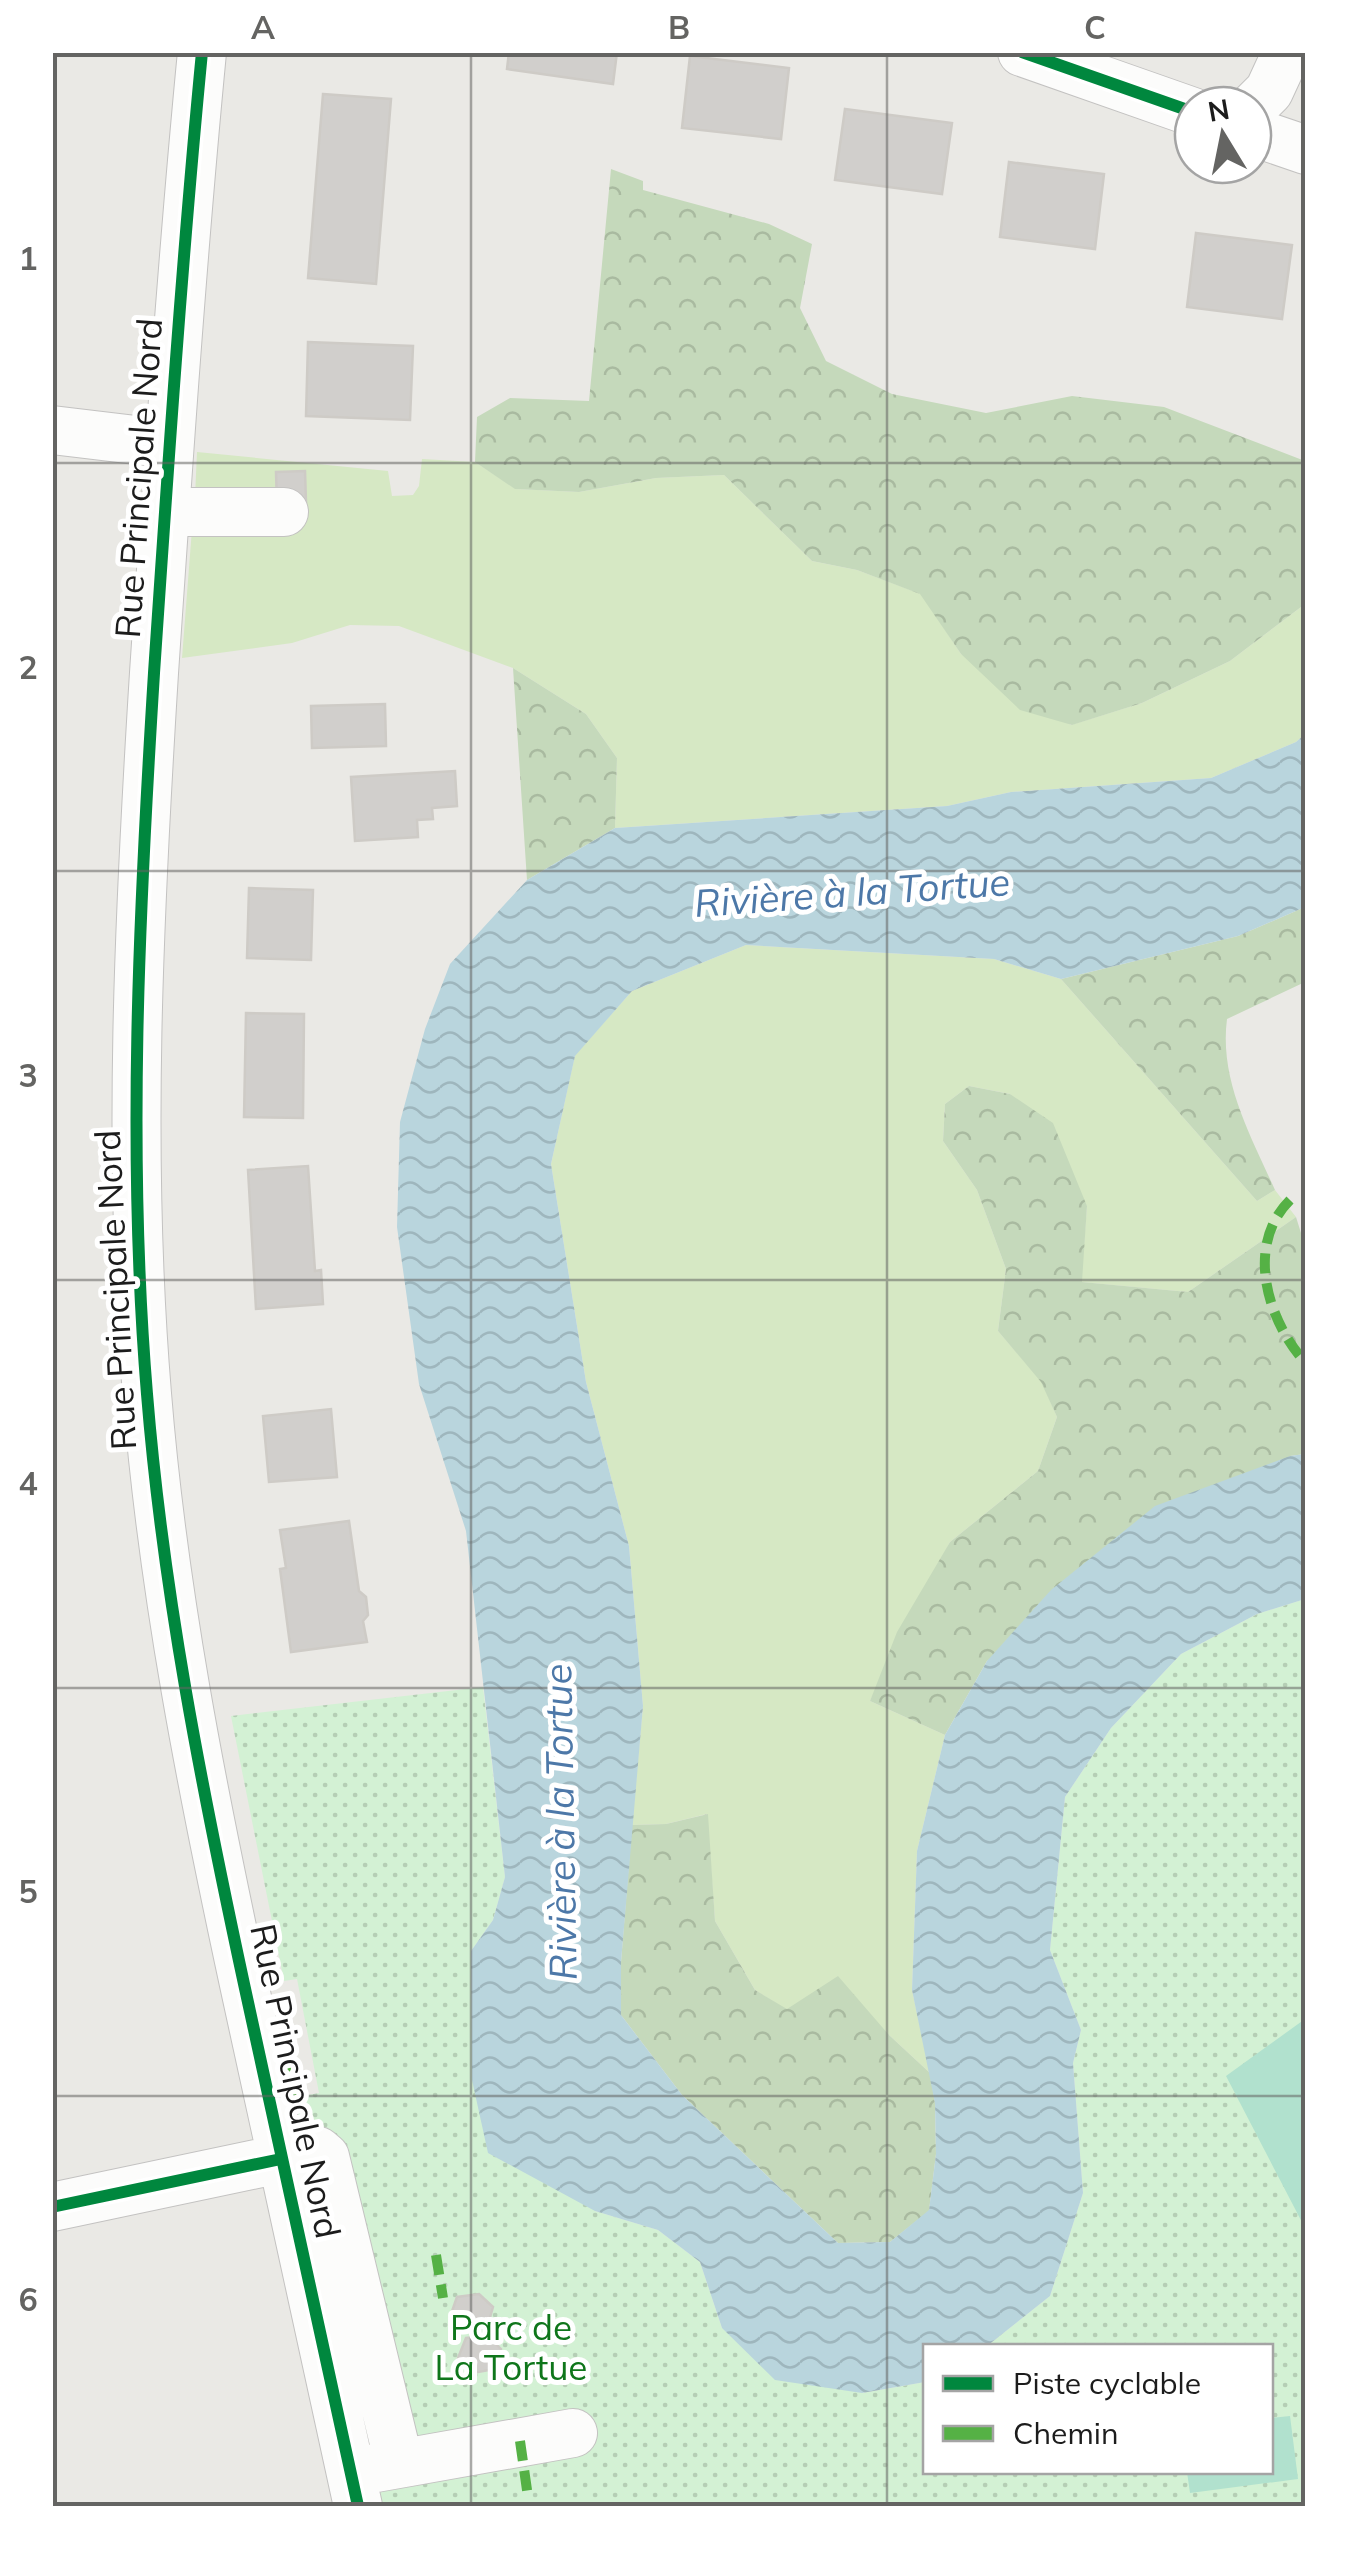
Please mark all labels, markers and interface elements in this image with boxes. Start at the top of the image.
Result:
text: A [251,7,275,47]
text: B [668,7,690,47]
text: C [1084,7,1106,47]
north arrow [1173,85,1273,185]
text: N [1205,91,1232,129]
text: 1 [18,238,38,278]
street label: Rue Principale Nord [105,317,171,639]
text: 2 [18,647,38,687]
water label: Rivière à la Tortue [693,857,1011,927]
text: 3 [18,1055,38,1095]
street label: Rue Principale Nord [85,1129,145,1451]
text: 4 [18,1463,38,1503]
water label: Rivière à la Tortue [533,1663,587,1981]
text: 5 [18,1871,38,1911]
street label: Rue Principale Nord [241,1920,351,2242]
text: 6 [18,2279,38,2319]
park label: Parc de La Tortue [435,2305,587,2389]
legend [923,2344,1273,2474]
text: Piste cyclable [1013,2364,1201,2402]
text: Chemin [1013,2414,1118,2452]

